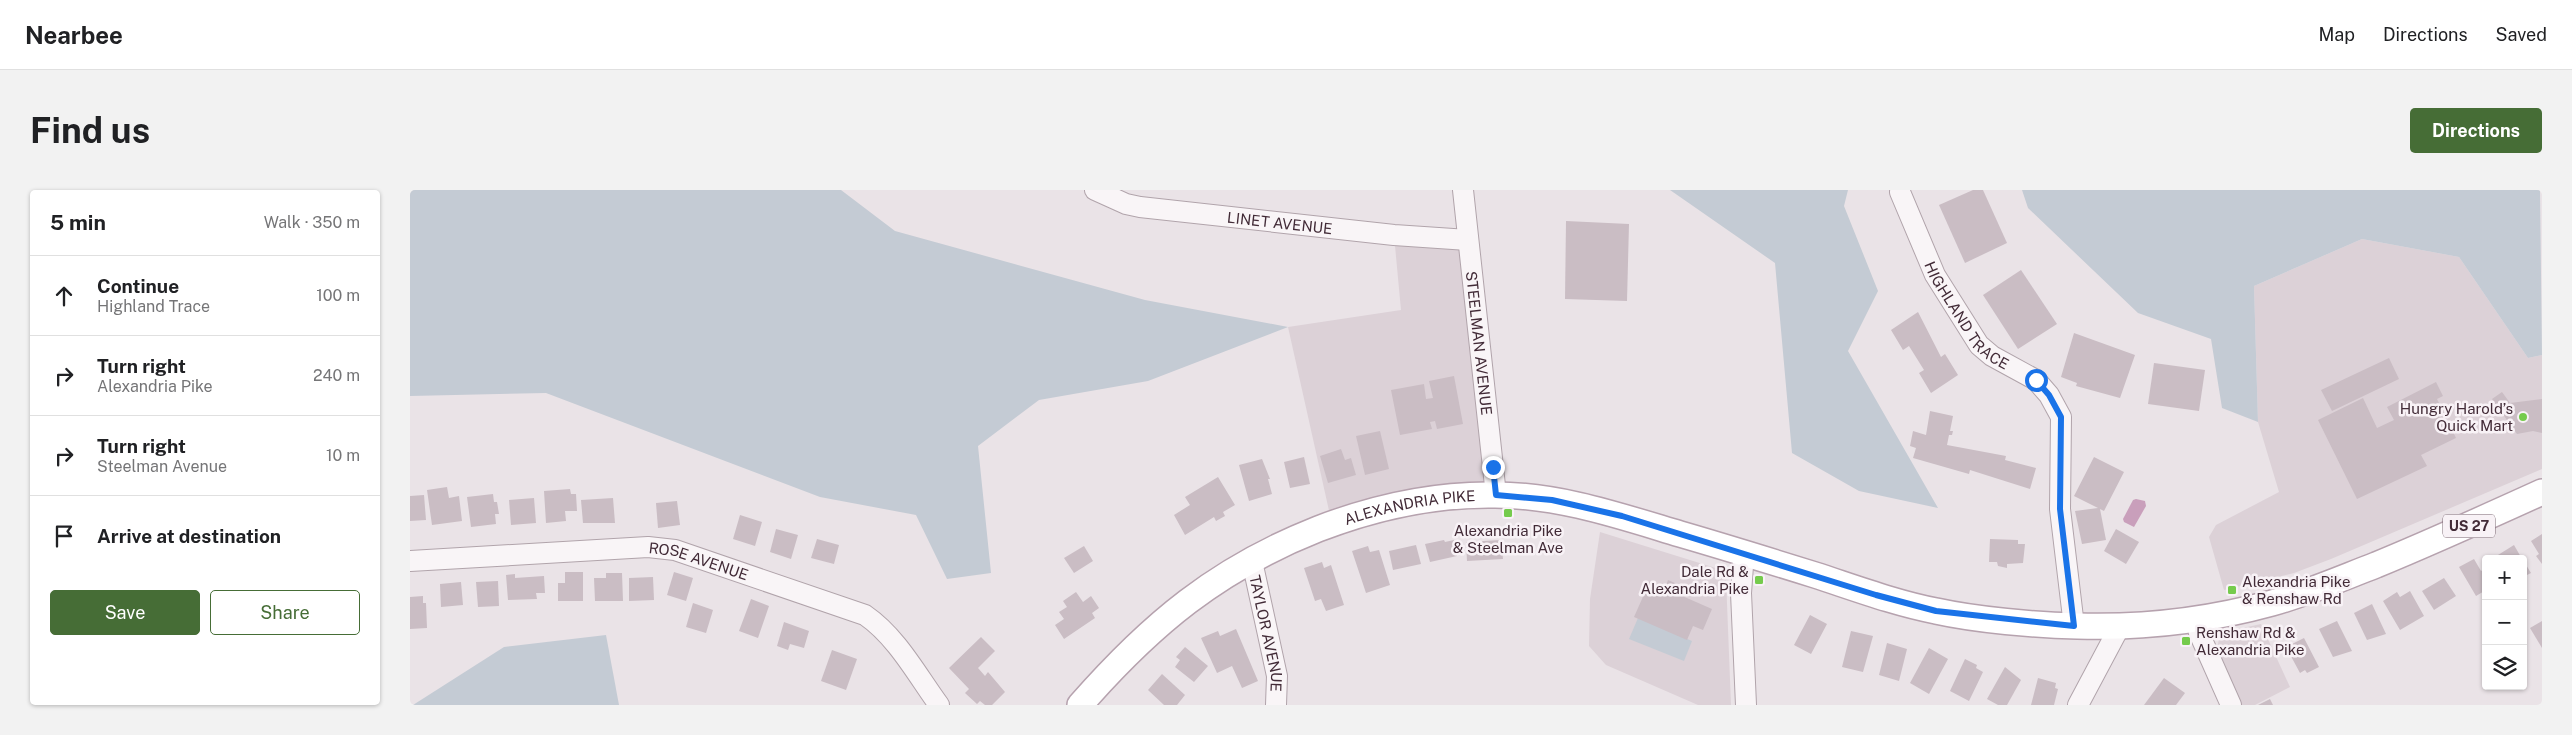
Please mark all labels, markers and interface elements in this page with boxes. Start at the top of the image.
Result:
text: Nearbee [25,21,123,49]
text: Map [2318,24,2355,45]
text: Directions [2383,24,2468,45]
text: Saved [2496,24,2547,45]
button: Directions [2410,108,2542,153]
text: Find us [30,110,150,151]
street label: LINET AVENUE [1226,208,1333,237]
text: 5 min [50,210,106,235]
text: Walk · 350 m [264,213,360,232]
street label: HIGHLAND TRACE [1922,259,2012,372]
street label: STEELMAN AVENUE [1463,270,1496,416]
text: Continue [97,275,179,297]
icon: ahead [50,282,78,310]
text: 100 m [316,286,360,305]
text: Highland Trace [97,297,210,316]
text: Turn right [97,355,186,377]
icon: right [50,362,78,390]
text: 240 m [313,366,360,385]
route start [2025,369,2048,392]
text: Alexandria Pike [97,377,213,396]
place label: Hungry Harold’s Quick Mart [2400,400,2513,434]
marker: Hungry Harold’s Quick Mart [2517,411,2529,423]
text: Turn right [97,435,186,457]
icon: right [50,442,78,470]
text: 10 m [326,446,360,465]
route end [1482,456,1505,479]
text: Steelman Avenue [97,457,227,476]
street label: ALEXANDRIA PIKE [1342,487,1476,528]
marker: Alexandria Pike & Steelman Ave [1502,507,1514,519]
road number: US 27 [2443,514,2495,538]
icon: arrive [50,522,78,550]
place label: Alexandria Pike & Steelman Ave [1453,522,1563,556]
text: Arrive at destination [97,525,281,547]
street label: ROSE AVENUE [648,539,751,583]
map controls [2482,555,2527,690]
button: + [2482,555,2527,600]
place label: Dale Rd & Alexandria Pike [1641,563,1749,597]
street label: TAYLOR AVENUE [1247,573,1286,692]
place label: Alexandria Pike & Renshaw Rd [2242,573,2350,607]
marker: Dale Rd & Alexandria Pike [1753,574,1765,586]
marker: Alexandria Pike & Renshaw Rd [2226,584,2238,596]
button: Save [50,590,200,635]
button: Share [210,590,360,635]
button: − [2482,600,2527,645]
place label: Renshaw Rd & Alexandria Pike [2196,624,2304,658]
marker: Renshaw Rd & Alexandria Pike [2180,635,2192,647]
button: layers [2482,645,2527,690]

